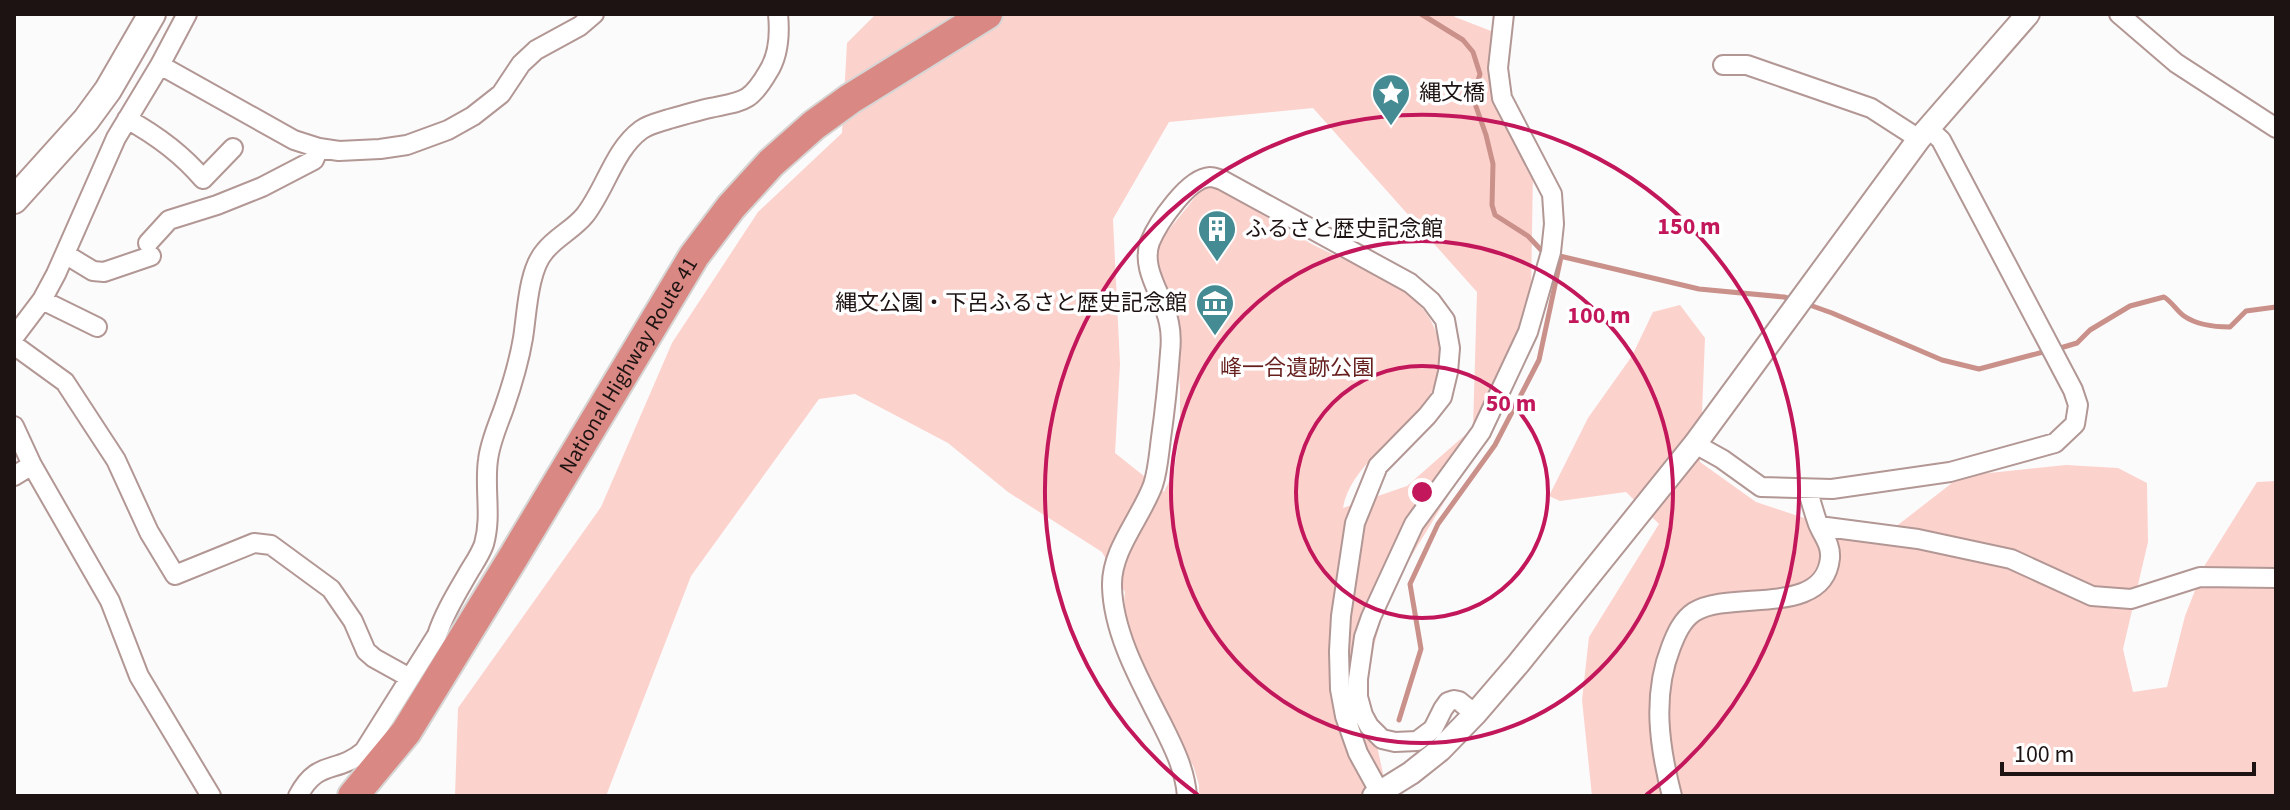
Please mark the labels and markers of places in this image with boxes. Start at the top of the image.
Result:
place icon: 縄文橋 [1370,72,1412,127]
place label: 縄文橋 [1419,77,1485,109]
building icon: ふるさと歴史記念館 [1196,208,1238,263]
place label: ふるさと歴史記念館 [1245,213,1443,245]
museum icon: 縄文公園・下呂ふるさと歴史記念館 [1194,282,1236,337]
place label: 縄文公園・下呂ふるさと歴史記念館 [835,287,1187,319]
centre of rings [1408,478,1436,506]

